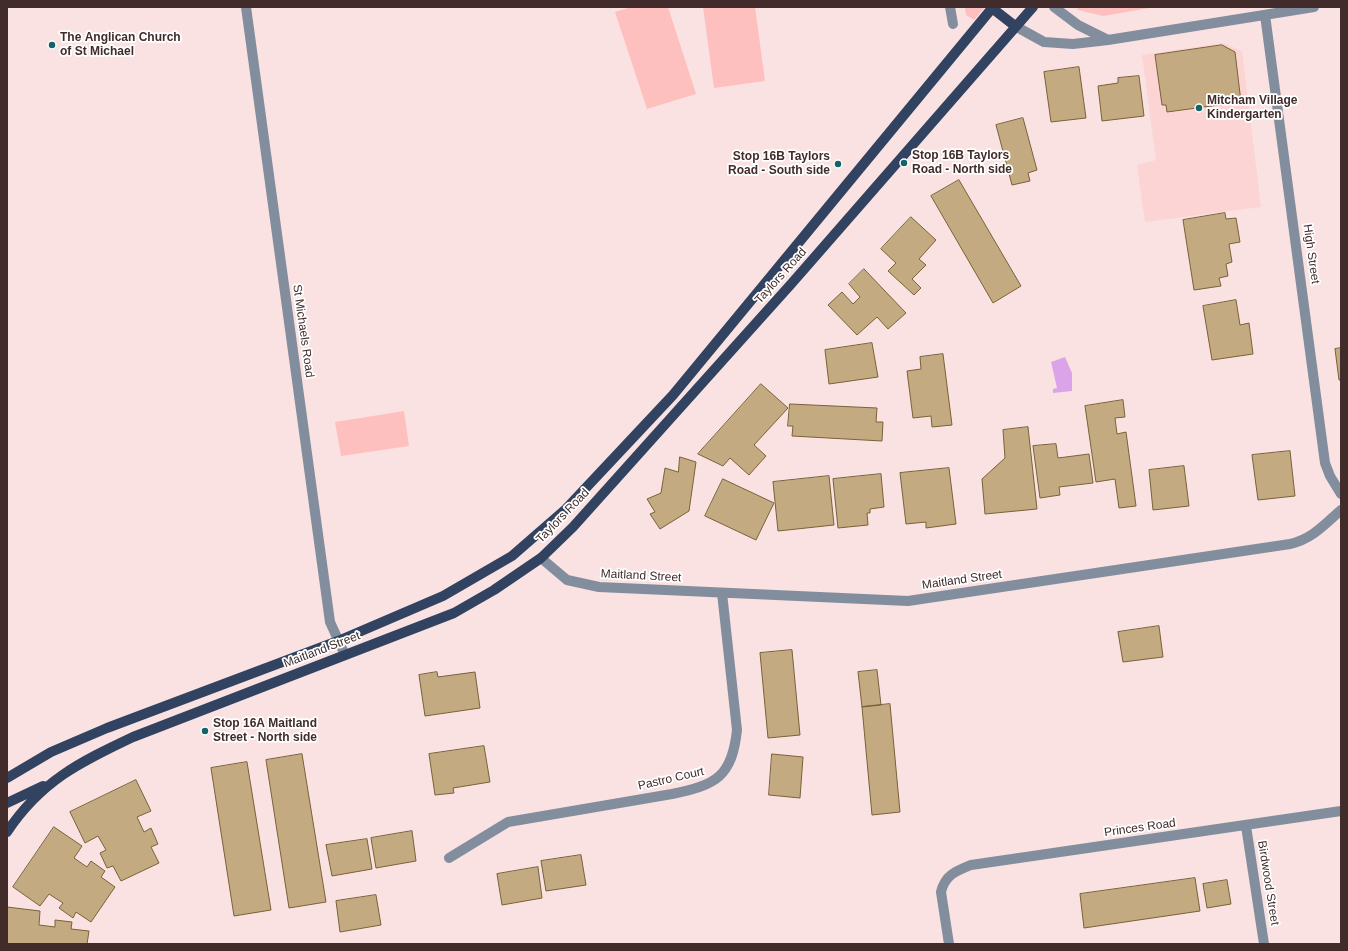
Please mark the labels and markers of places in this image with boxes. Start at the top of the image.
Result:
place label: The Anglican Church of St Michael [60,31,181,59]
marker: The Anglican Church of St Michael [47,40,57,50]
place label: Mitcham Village Kindergarten [1207,94,1297,122]
marker: Mitcham Village Kindergarten [1194,103,1204,113]
place label: Stop 16B Taylors Road - North side [912,149,1012,177]
place label: Stop 16B Taylors Road - South side [728,150,830,178]
marker: Stop 16B Taylors Road - North side [899,158,909,168]
marker: Stop 16B Taylors Road - South side [833,159,843,169]
place label: Stop 16A Maitland Street - North side [213,717,317,745]
marker: Stop 16A Maitland Street - North side [200,726,210,736]

